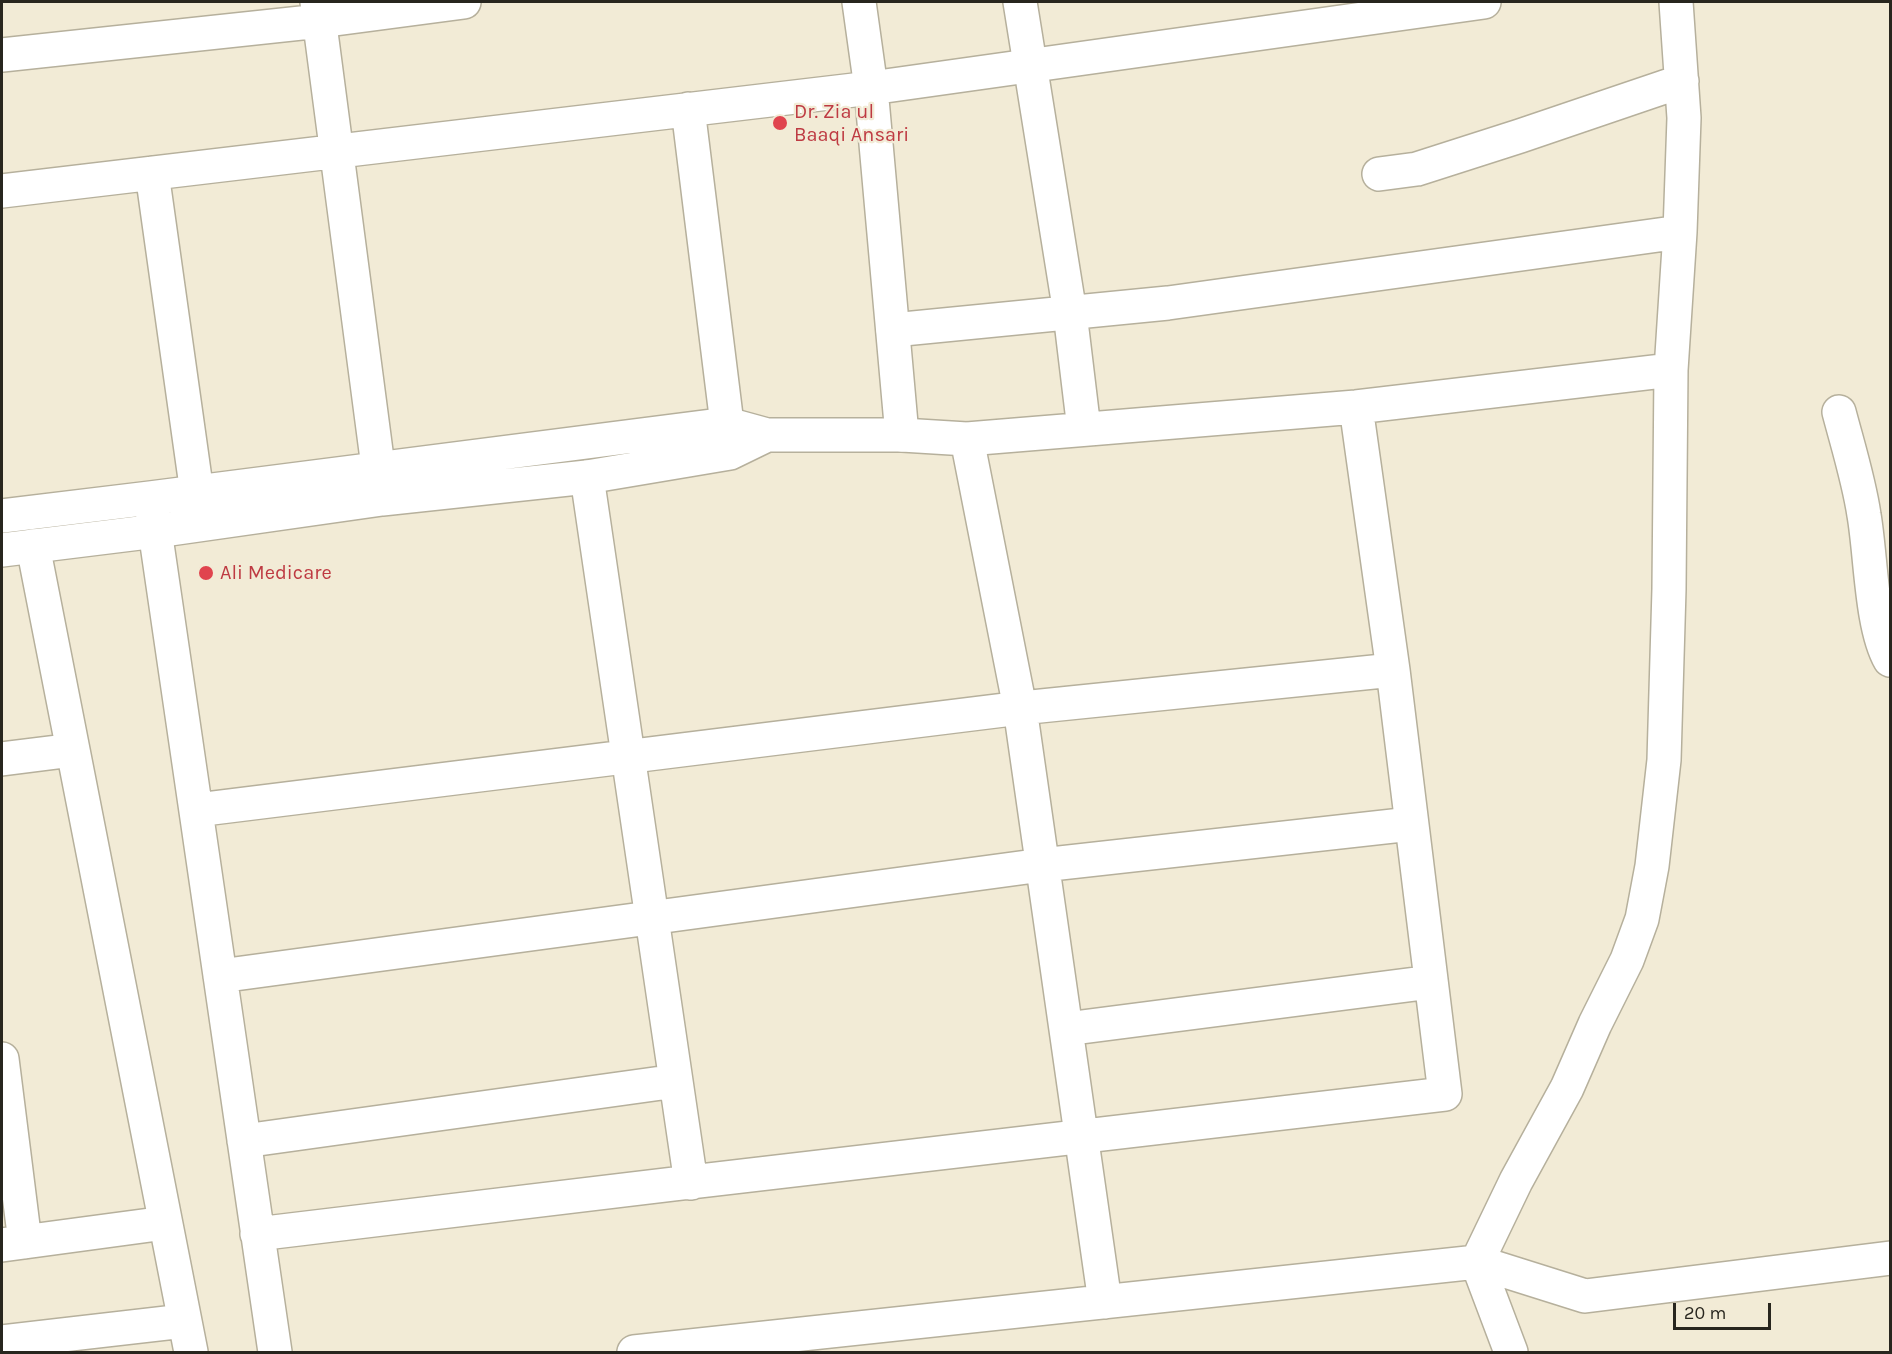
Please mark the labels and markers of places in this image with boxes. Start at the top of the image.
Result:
place label: Dr. Zia ul Baaqi Ansari [794,100,909,147]
marker: Dr. Zia ul Baaqi Ansari [771,114,789,132]
place label: Ali Medicare [220,561,332,585]
marker: Ali Medicare [197,564,215,582]

